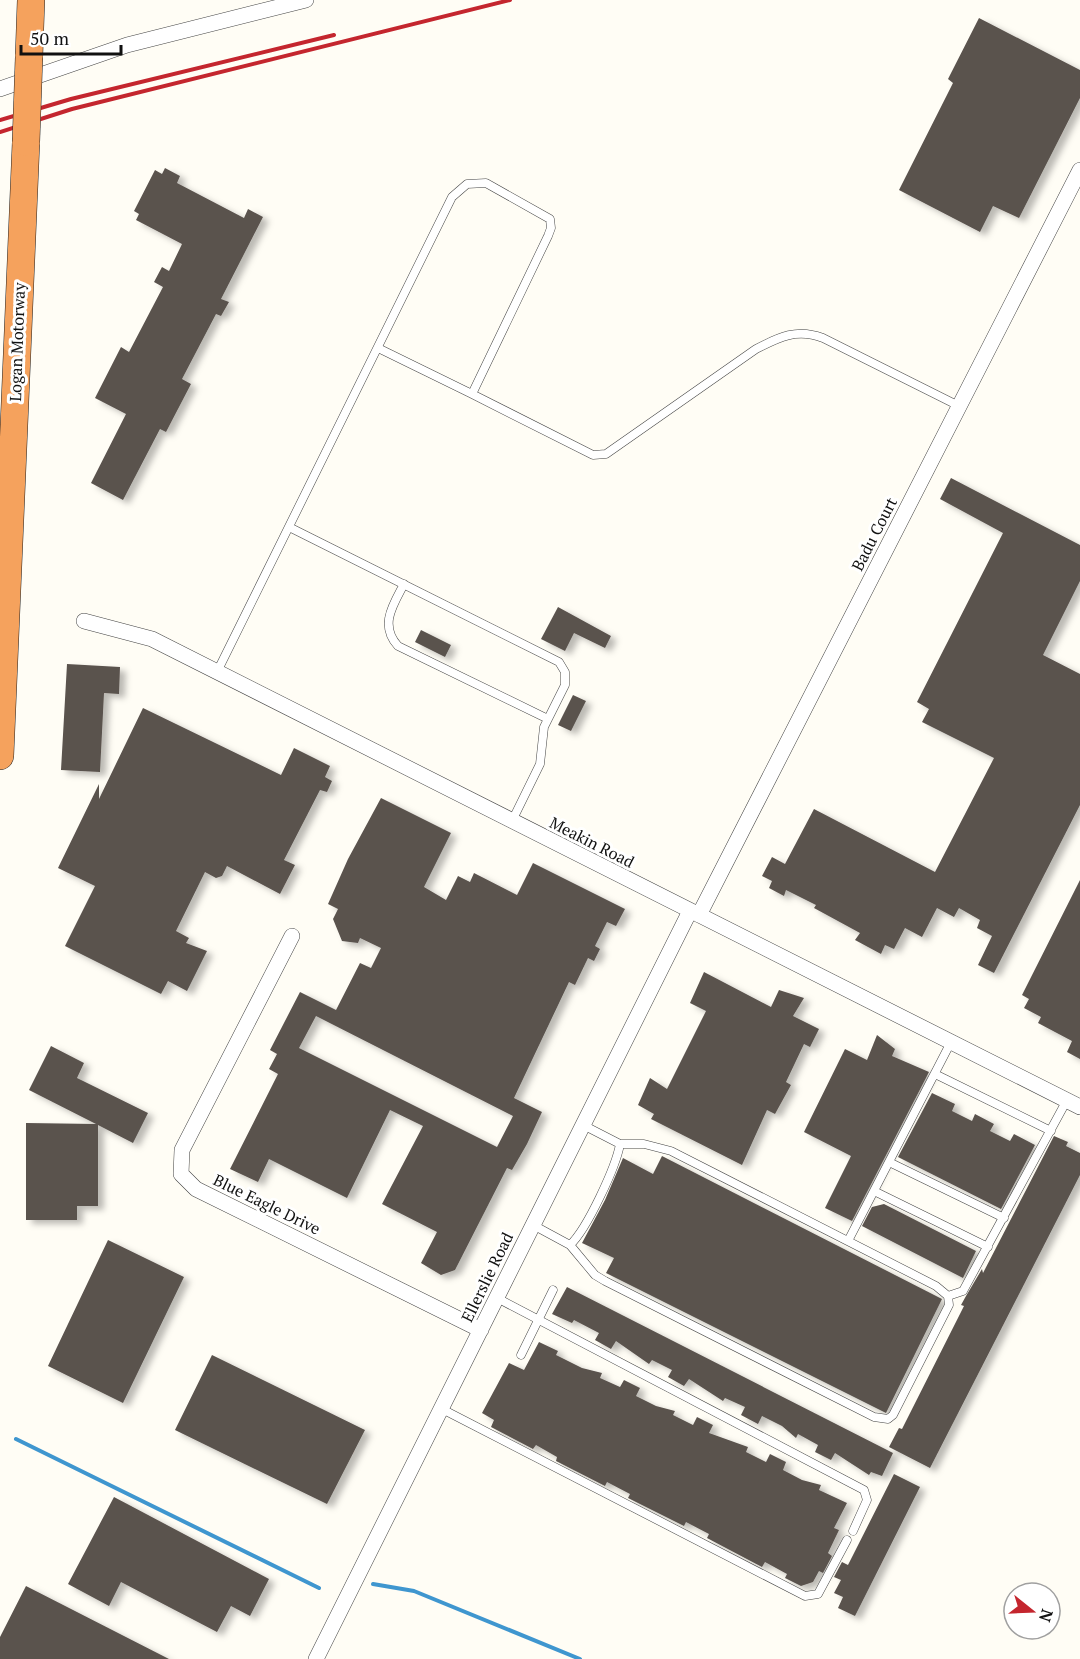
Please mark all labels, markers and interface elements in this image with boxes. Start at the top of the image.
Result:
scale bar [21,18,122,56]
text: 50 m [30,26,70,50]
street label: Logan Motorway [4,281,30,402]
street label: Badu Court [846,493,902,575]
street label: Meakin Road [546,811,638,873]
street label: Blue Eagle Drive [210,1169,324,1239]
street label: Ellerslie Road [456,1228,518,1326]
north arrow [1002,1581,1062,1641]
text: N [1034,1606,1059,1625]

